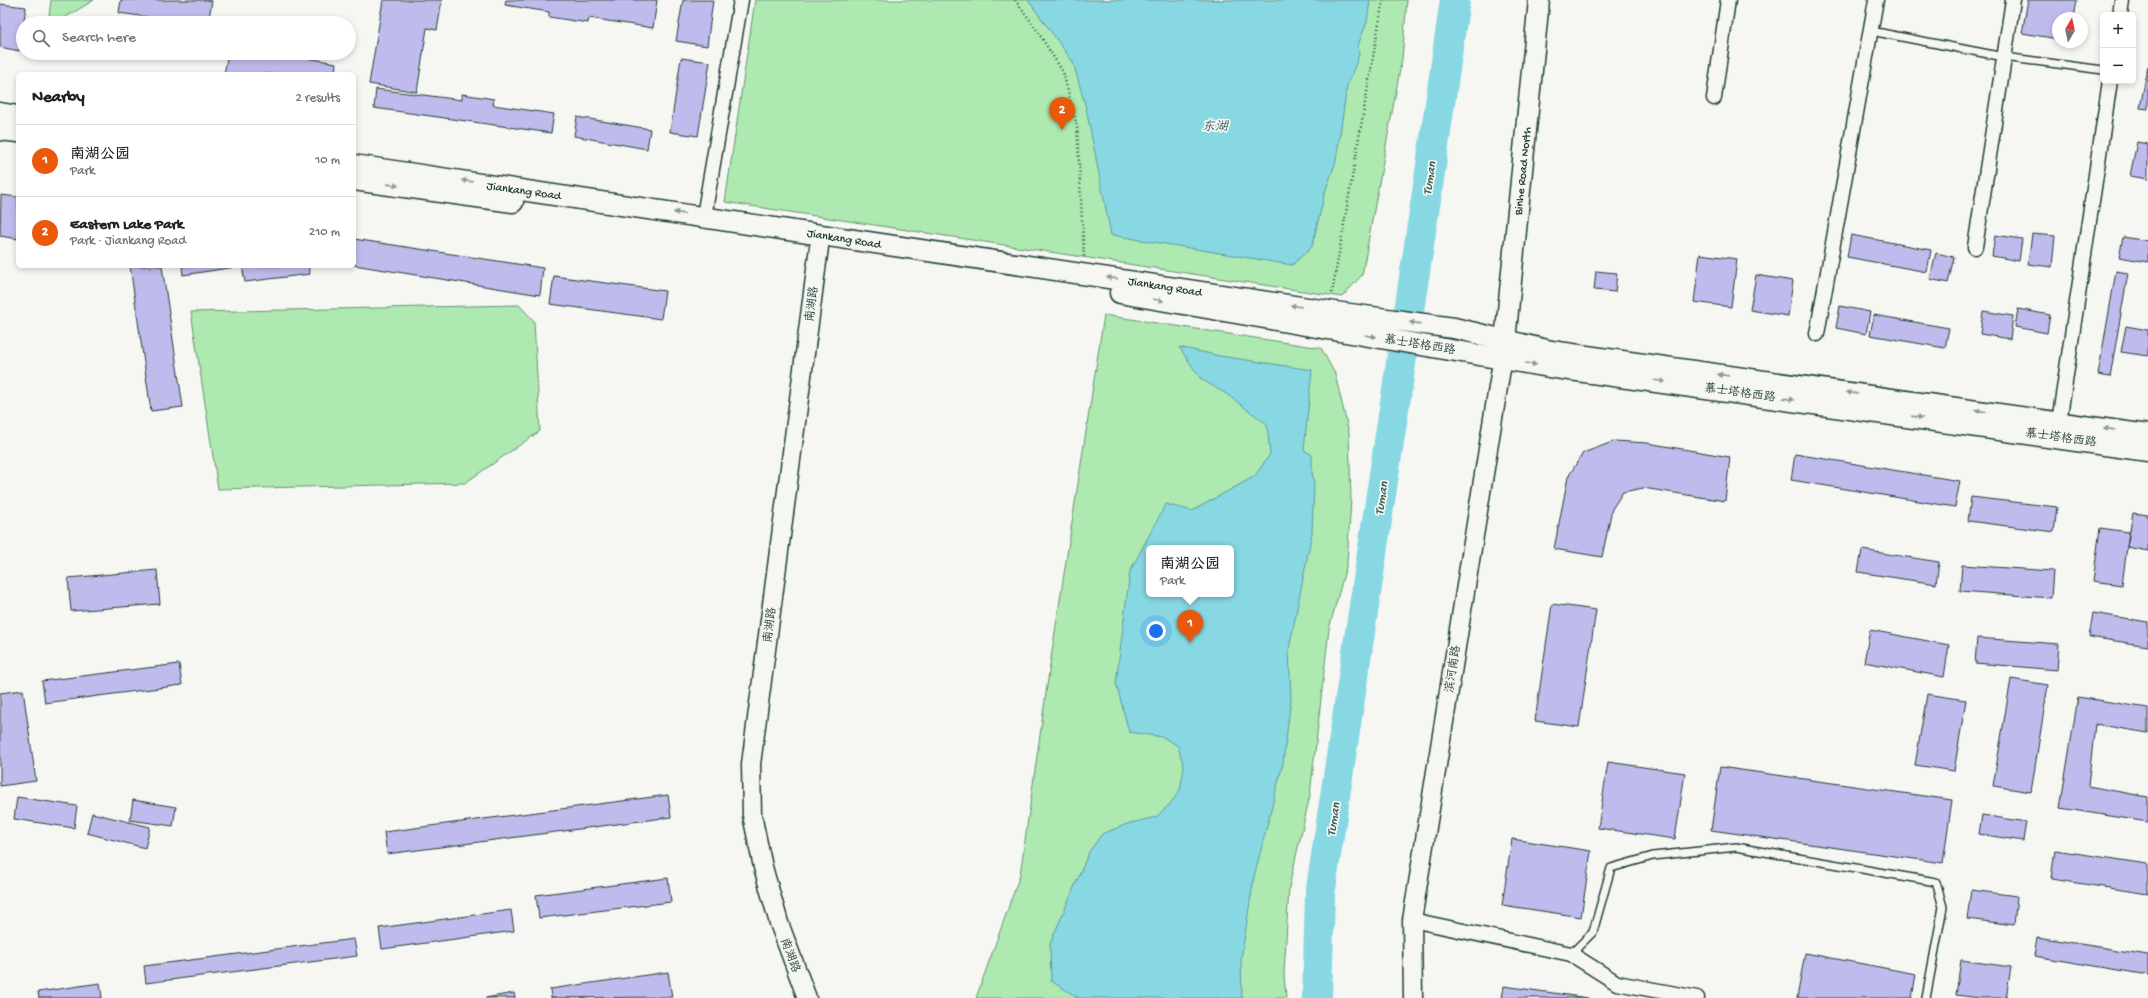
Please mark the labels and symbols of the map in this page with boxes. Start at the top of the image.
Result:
north arrow [2052,12,2088,48]
pin: 2 [1049,97,1075,130]
water label: 东湖 [1202,119,1230,135]
street label: Binhe Road North [1512,126,1536,217]
water label: Tuman [1420,160,1441,196]
one-way arrow [461,178,474,184]
street label: Jiankang Road [486,180,563,204]
one-way arrow [387,182,399,188]
one-way arrow [673,209,685,215]
street label: Jiankang Road [806,227,883,253]
one-way arrow [1106,275,1118,281]
street label: Jiankang Road [1127,275,1204,301]
street label: 南湖路 [803,285,822,323]
one-way arrow [1152,297,1164,303]
one-way arrow [1290,303,1302,309]
one-way arrow [1409,320,1421,326]
street label: 慕士塔格西路 [1383,331,1457,359]
one-way arrow [1365,333,1377,339]
one-way arrow [1525,361,1537,367]
one-way arrow [1717,372,1729,378]
one-way arrow [1654,378,1666,384]
street label: 慕士塔格西路 [1703,380,1777,406]
one-way arrow [1846,390,1858,396]
one-way arrow [1783,396,1795,402]
one-way arrow [1975,408,1987,414]
one-way arrow [1911,414,1924,420]
street label: 慕士塔格西路 [2024,425,2098,451]
one-way arrow [2103,426,2115,432]
water label: Tuman [1372,480,1393,516]
street label: 南湖路 [761,606,780,644]
pin: 1 [1177,610,1203,643]
your location [1146,621,1166,641]
street label: 滨河南路 [1442,644,1465,694]
water label: Tuman [1324,801,1345,837]
street label: 南湖路 [776,936,803,975]

